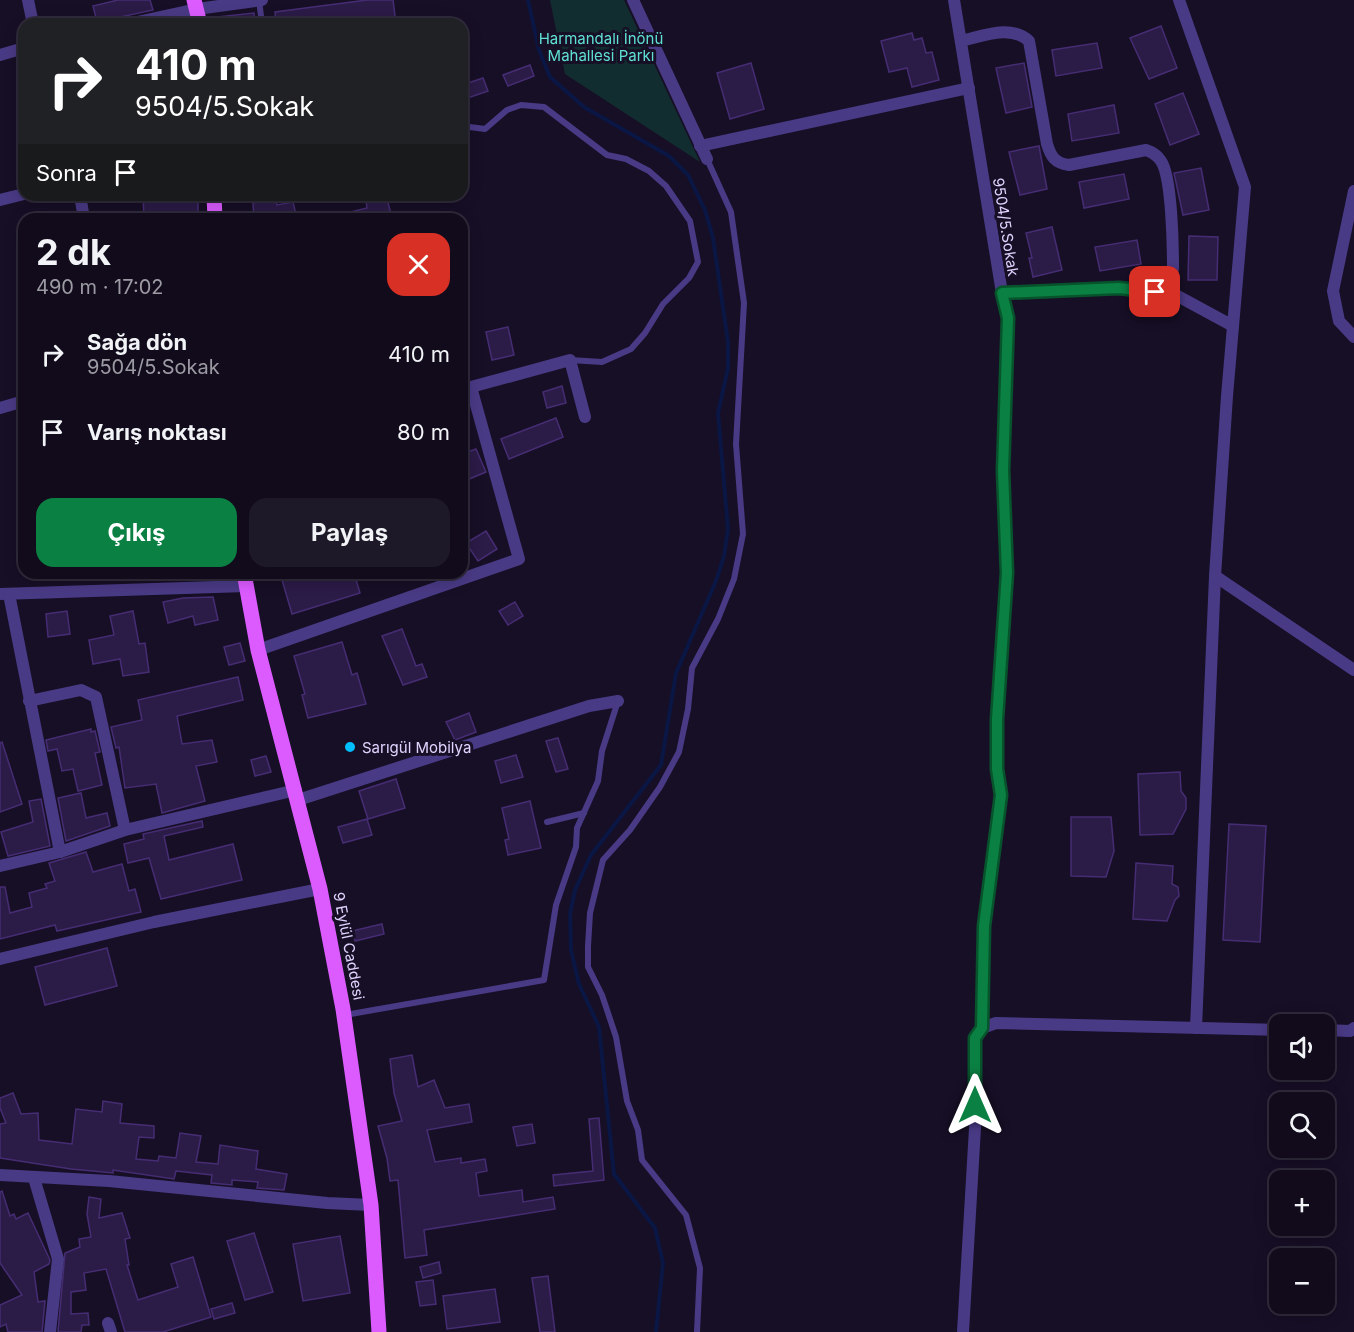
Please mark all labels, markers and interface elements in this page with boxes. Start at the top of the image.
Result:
park label: Harmandalı İnönü Mahallesi Parkı [539,29,663,65]
text: 410 m [135,39,257,90]
icon: right [36,42,114,120]
text: 9504/5.Sokak [135,90,314,123]
icon: arrive [109,156,142,189]
text: Sonra [36,160,97,186]
street label: 9504/5.Sokak [989,176,1023,278]
text: 2 dk [36,230,111,274]
button: close [387,233,450,296]
pin [1129,266,1180,317]
text: 490 m · 17:02 [36,275,163,299]
icon: arrive [1138,275,1171,308]
text: Sağa dön [87,329,187,355]
icon: right [36,338,69,371]
text: 410 m [388,341,450,367]
text: 9504/5.Sokak [87,355,220,379]
icon: arrive [36,416,69,449]
text: Varış noktası [87,419,227,445]
text: 80 m [397,419,450,445]
button: Çıkış [36,498,237,567]
button: Paylaş [249,498,450,567]
place label: Sarıgül Mobilya [362,738,471,757]
marker: Sarıgül Mobilya [343,740,357,754]
street label: 9 Eylül Caddesi [329,890,369,1002]
map controls [1269,1014,1335,1314]
button: sound [1269,1014,1335,1080]
position arrow [943,1073,1007,1137]
button: search [1269,1092,1335,1158]
button: + [1269,1170,1335,1236]
button: − [1269,1248,1335,1314]

